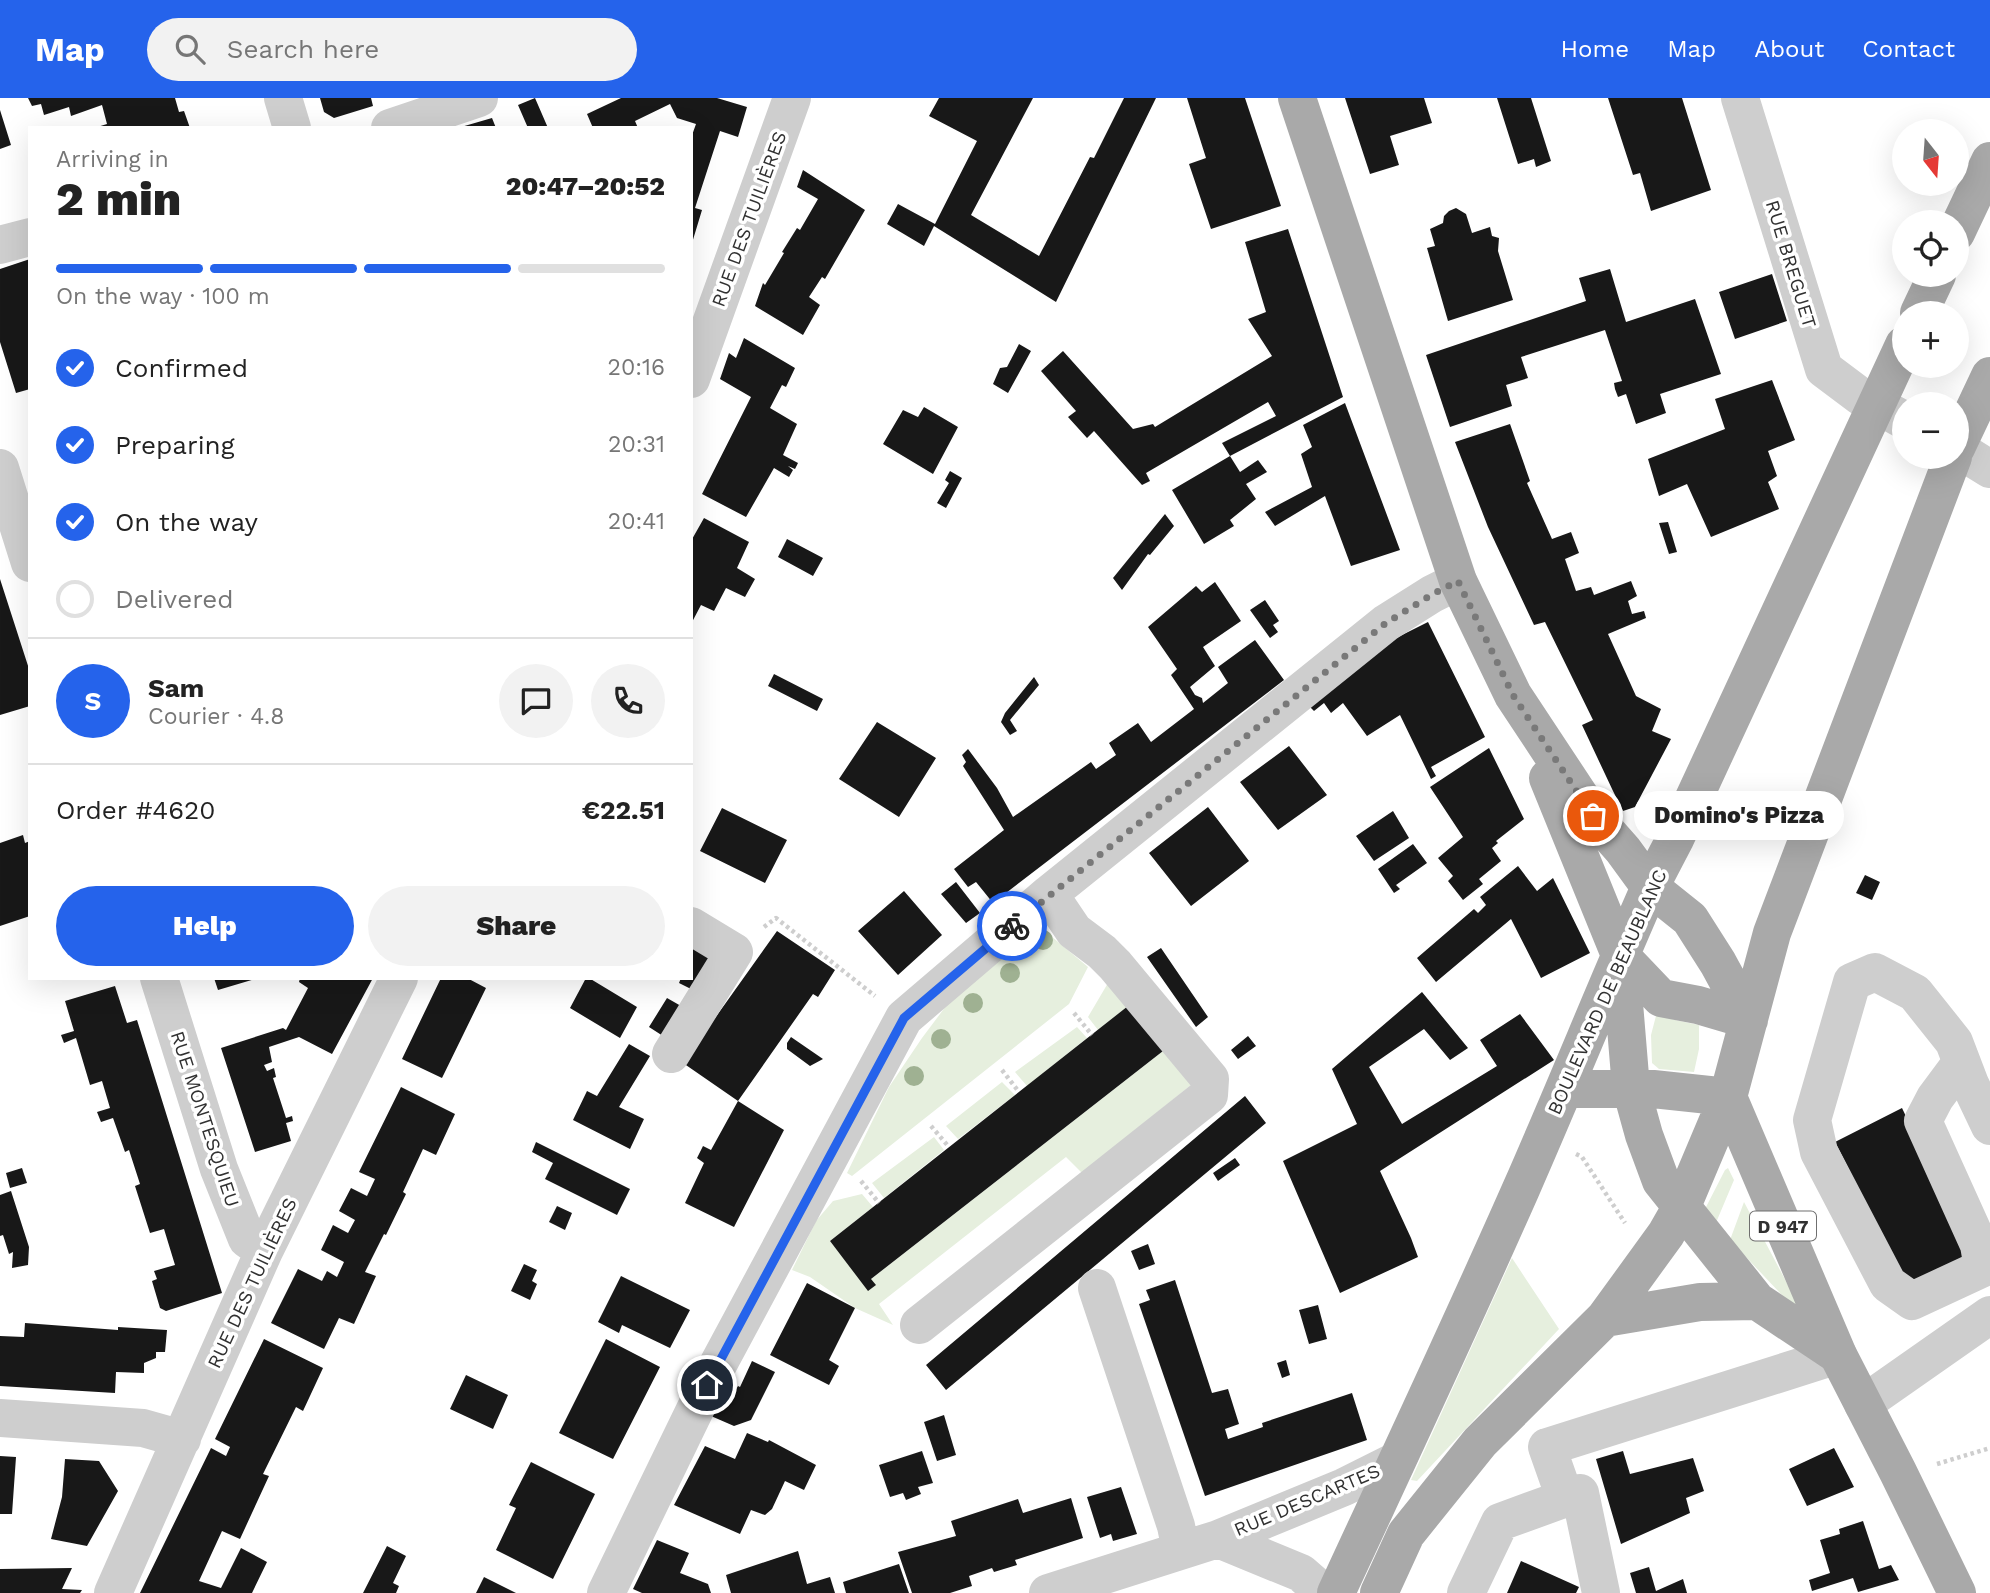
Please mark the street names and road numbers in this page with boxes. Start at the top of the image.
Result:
street label: RUE DES TUILIÈRES [707,128,791,310]
street label: RUE BREGUET [1761,197,1821,331]
street label: BOULEVARD DE BEAUBLANC [1542,866,1672,1118]
street label: RUE MONTESQUIEU [166,1028,244,1210]
street label: RUE DES TUILIÈRES [202,1194,302,1372]
road number: D 947 [1750,1212,1816,1240]
street label: RUE DESCARTES [1231,1459,1383,1541]

